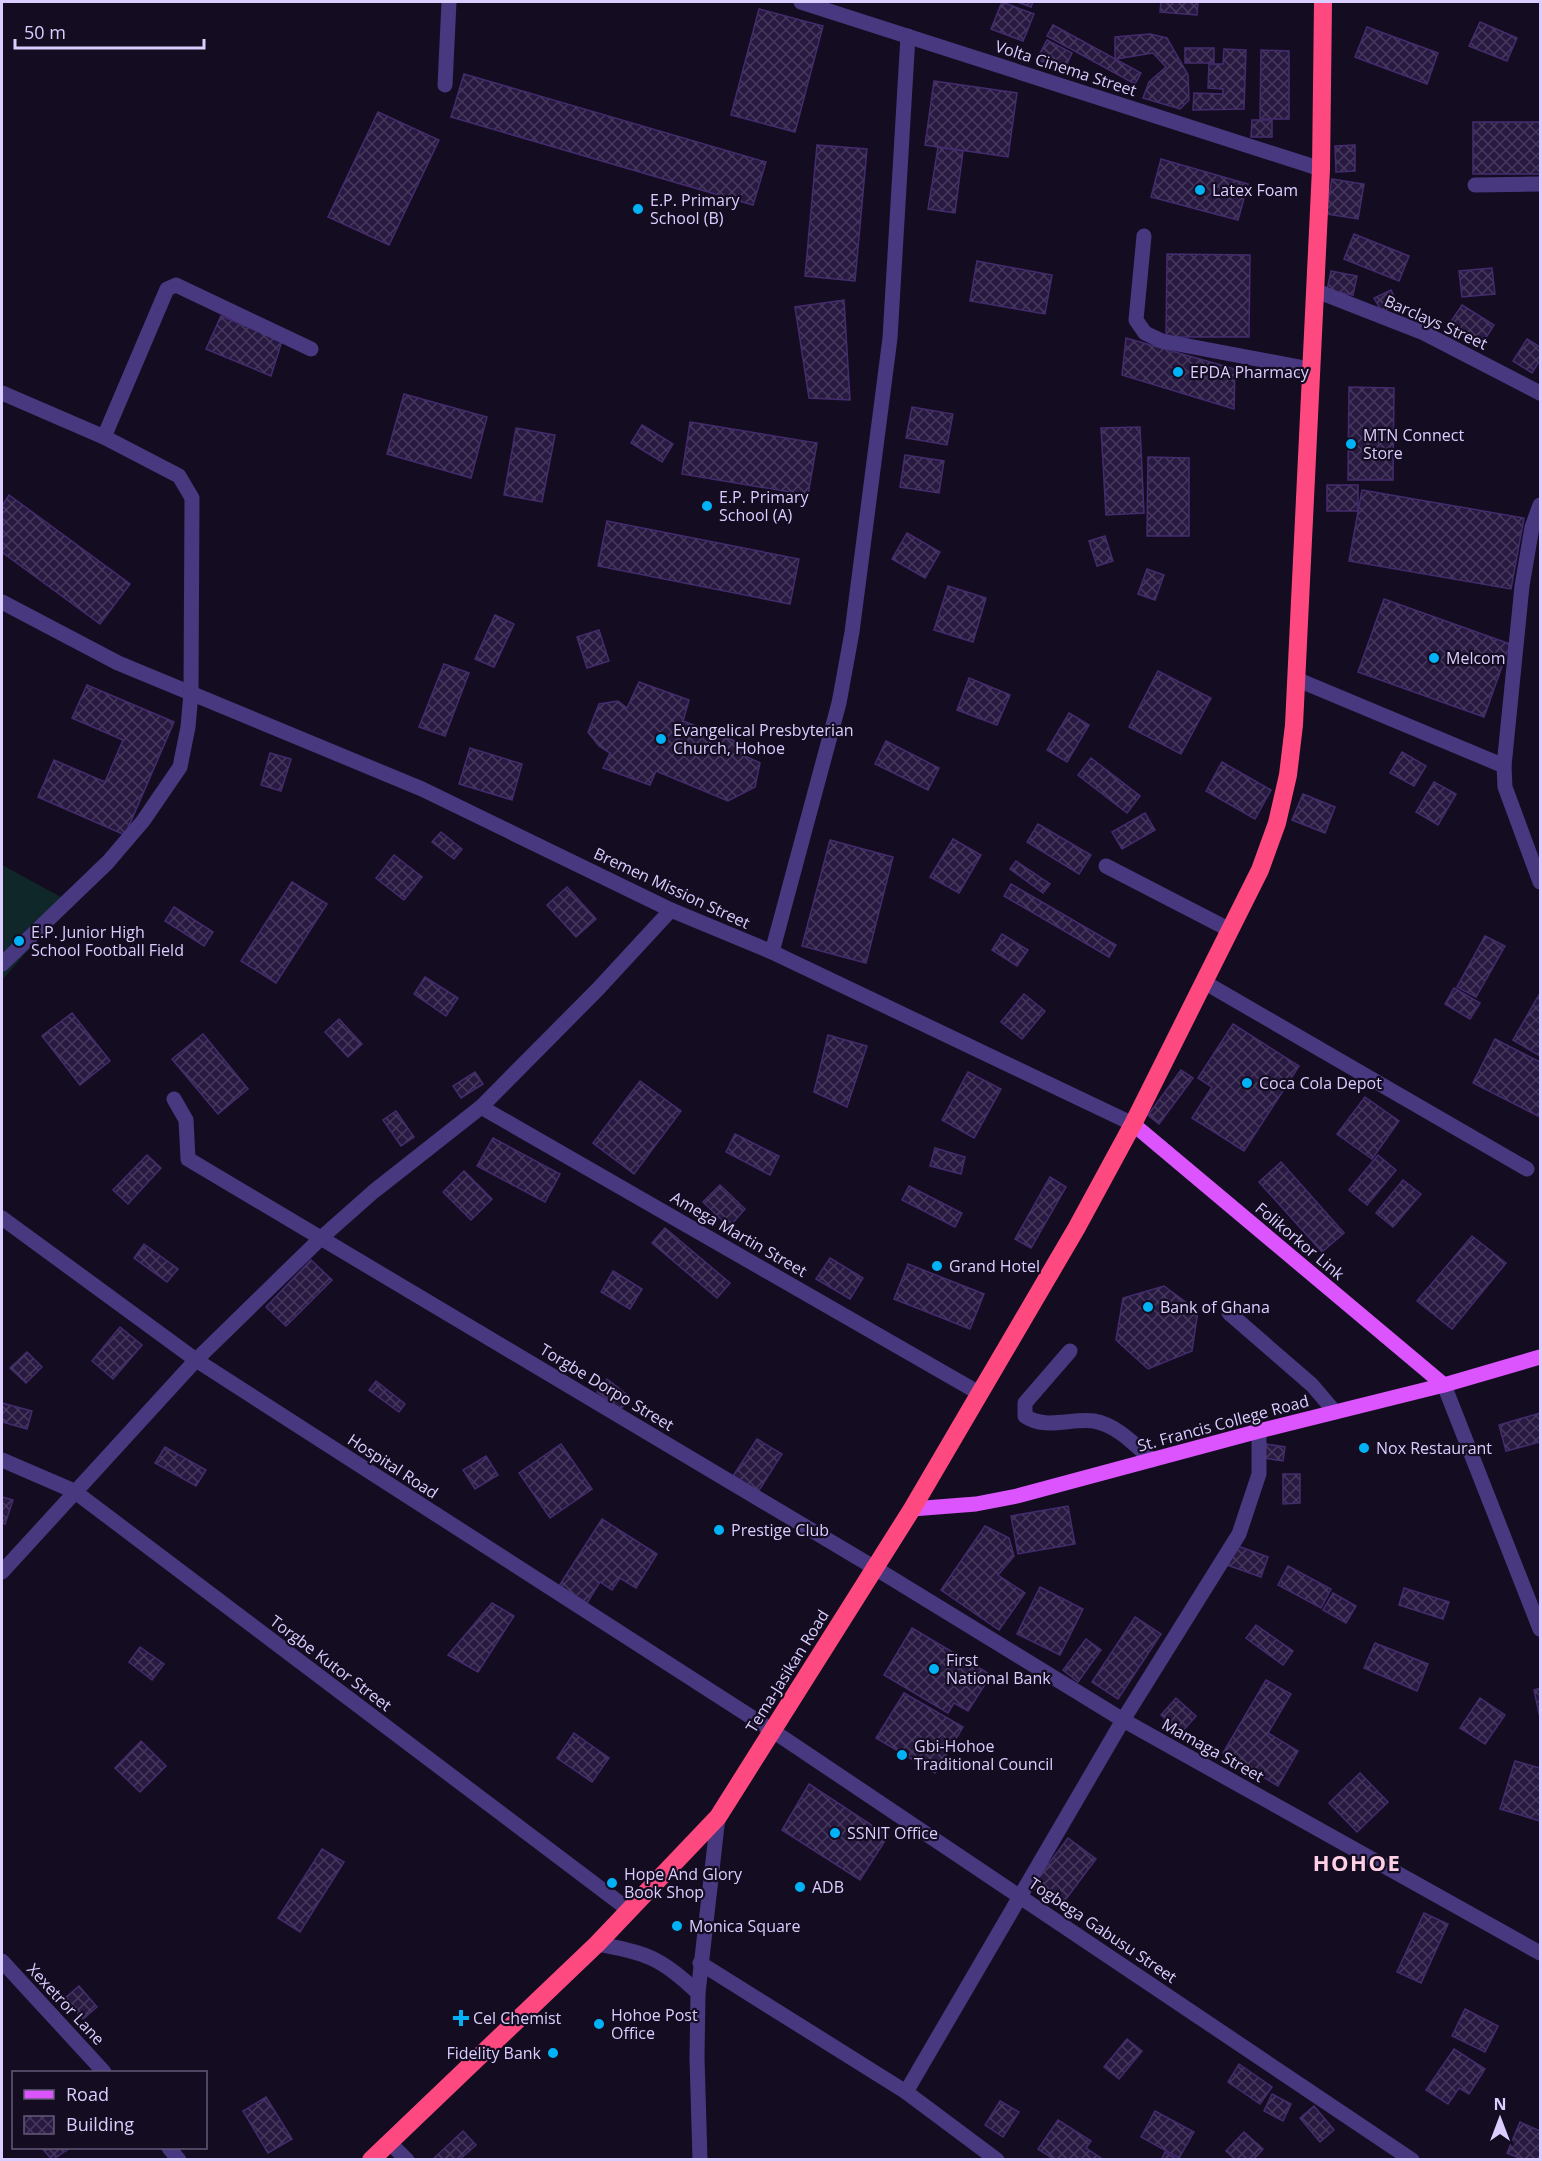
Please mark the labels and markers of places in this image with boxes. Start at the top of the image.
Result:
place label: Latex Foam [1212,179,1298,201]
marker: Latex Foam [1193,183,1207,197]
place label: E.P. Primary School (B) [650,189,741,229]
marker: E.P. Primary School (B) [631,202,645,216]
place label: EPDA Pharmacy [1190,361,1310,383]
marker: EPDA Pharmacy [1171,365,1185,379]
place label: MTN Connect Store [1363,424,1464,464]
marker: MTN Connect Store [1344,437,1358,451]
place label: E.P. Primary School (A) [719,486,810,526]
marker: E.P. Primary School (A) [700,499,714,513]
place label: Melcom [1446,647,1506,669]
marker: Melcom [1427,651,1441,665]
place label: Evangelical Presbyterian Church, Hohoe [673,719,854,759]
marker: Evangelical Presbyterian Church, Hohoe [654,732,668,746]
place label: E.P. Junior High School Football Field [31,921,184,961]
marker: E.P. Junior High School Football Field [12,934,26,948]
place label: Coca Cola Depot [1259,1072,1382,1094]
marker: Coca Cola Depot [1240,1076,1254,1090]
place label: Grand Hotel [949,1255,1040,1277]
marker: Grand Hotel [930,1259,944,1273]
place label: Bank of Ghana [1160,1296,1270,1318]
marker: Bank of Ghana [1141,1300,1155,1314]
place label: Nox Restaurant [1376,1437,1492,1459]
marker: Nox Restaurant [1357,1441,1371,1455]
place label: Prestige Club [731,1519,829,1541]
marker: Prestige Club [712,1523,726,1537]
place label: First National Bank [946,1649,1051,1689]
marker: First National Bank [927,1662,941,1676]
place label: Gbi-Hohoe Traditional Council [914,1735,1053,1775]
marker: Gbi-Hohoe Traditional Council [895,1748,909,1762]
place label: SSNIT Office [847,1822,938,1844]
marker: SSNIT Office [828,1826,842,1840]
place label: Hope And Glory Book Shop [624,1863,743,1903]
marker: Hope And Glory Book Shop [605,1876,619,1890]
place label: ADB [812,1876,844,1898]
marker: ADB [793,1880,807,1894]
place label: Monica Square [689,1915,800,1937]
marker: Monica Square [670,1919,684,1933]
place label: Hohoe Post Office [611,2004,698,2044]
place label: Cel Chemist [473,2007,562,2029]
marker: Cel Chemist [454,2011,468,2025]
marker: Hohoe Post Office [592,2017,606,2031]
place label: Fidelity Bank [447,2042,542,2064]
marker: Fidelity Bank [546,2046,560,2060]

